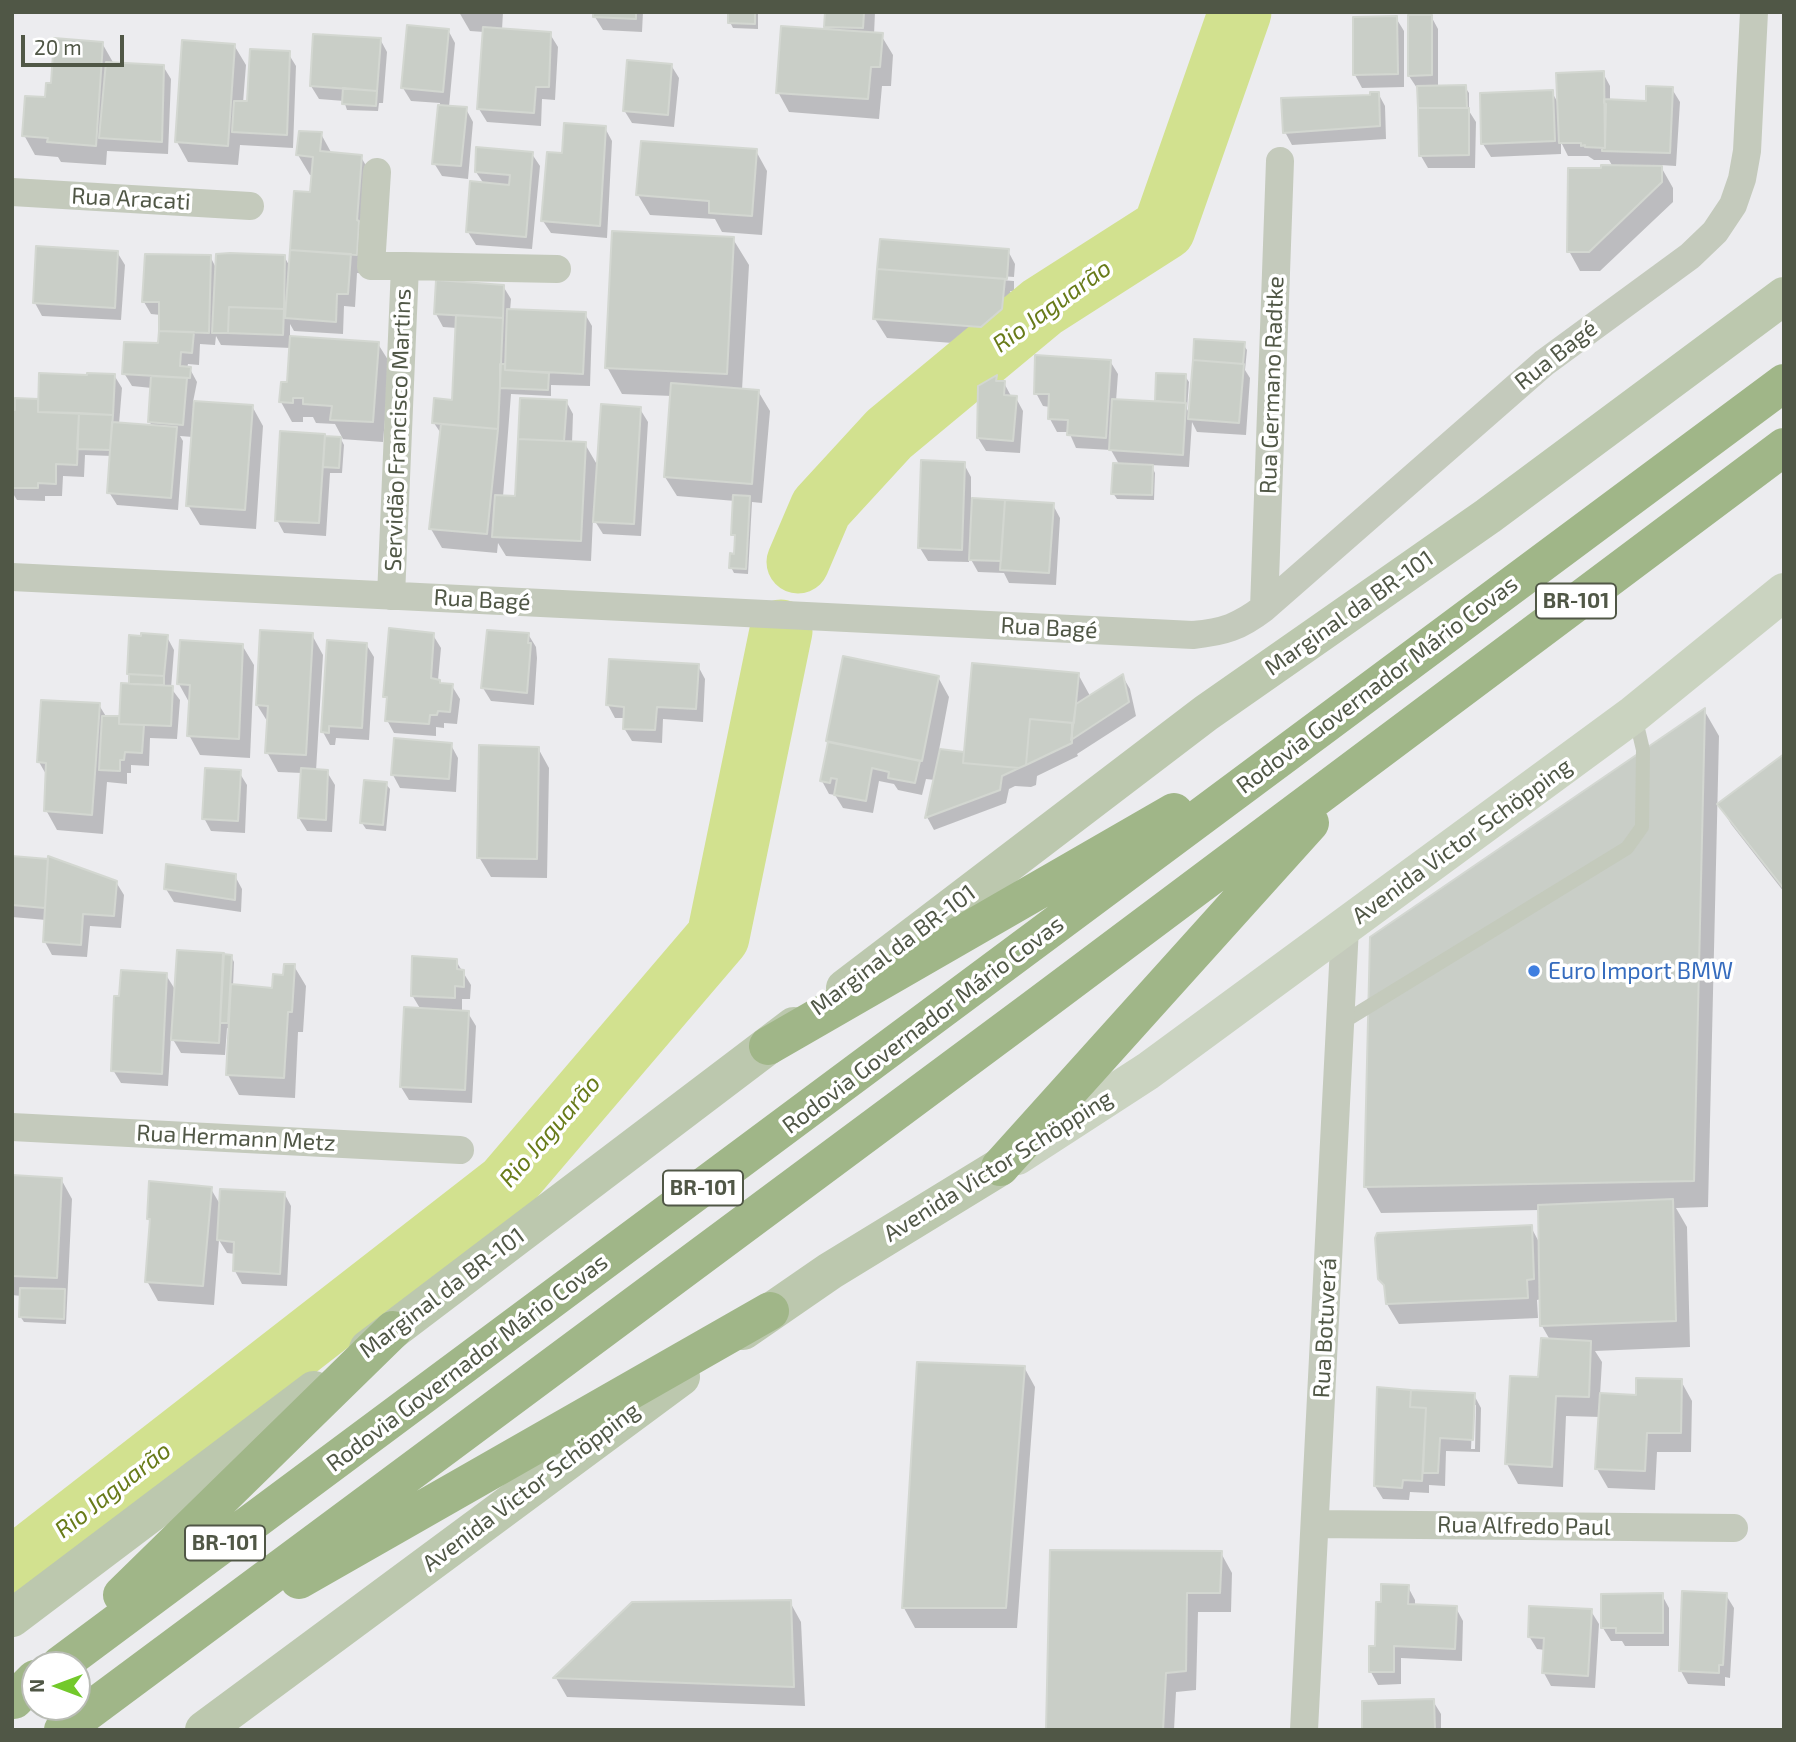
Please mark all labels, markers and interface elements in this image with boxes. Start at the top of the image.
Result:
scale bar [24,21,128,65]
text: 20 m [34,34,82,59]
street label: Rua Aracati [71,182,191,216]
water label: Rio Jaguarão [987,253,1117,359]
street label: Rua Germano Radtke [1254,276,1290,494]
street label: Servidão Francisco Martins [379,288,417,572]
street label: Rua Bagé [1509,314,1603,396]
street label: Marginal da BR-101 [1259,544,1439,682]
street label: Rodovia Governador Mário Covas [1231,570,1523,800]
street label: Rua Bagé [433,584,531,616]
road number: BR-101 [1536,584,1616,618]
street label: Rua Bagé [1000,612,1098,644]
street label: Avenida Victor Schöpping [1347,752,1577,930]
street label: Marginal da BR-101 [805,879,981,1021]
street label: Rodovia Governador Mário Covas [777,910,1069,1140]
place label: Euro Import BMW [1548,957,1733,985]
marker: Euro Import BMW [1526,963,1542,979]
water label: Rio Jaguarão [493,1069,607,1193]
street label: Avenida Victor Schöpping [879,1084,1117,1248]
street label: Rua Hermann Metz [136,1119,336,1157]
road number: BR-101 [663,1170,743,1206]
street label: Marginal da BR-101 [354,1222,530,1364]
street label: Rodovia Governador Mário Covas [321,1248,613,1478]
street label: Rua Botuverá [1308,1257,1342,1399]
street label: Avenida Victor Schöpping [417,1396,645,1578]
water label: Rio Jaguarão [49,1436,177,1544]
street label: Rua Alfredo Paul [1437,1511,1611,1541]
road number: BR-101 [185,1526,265,1560]
north arrow [21,1651,91,1721]
text: N [25,1679,48,1693]

